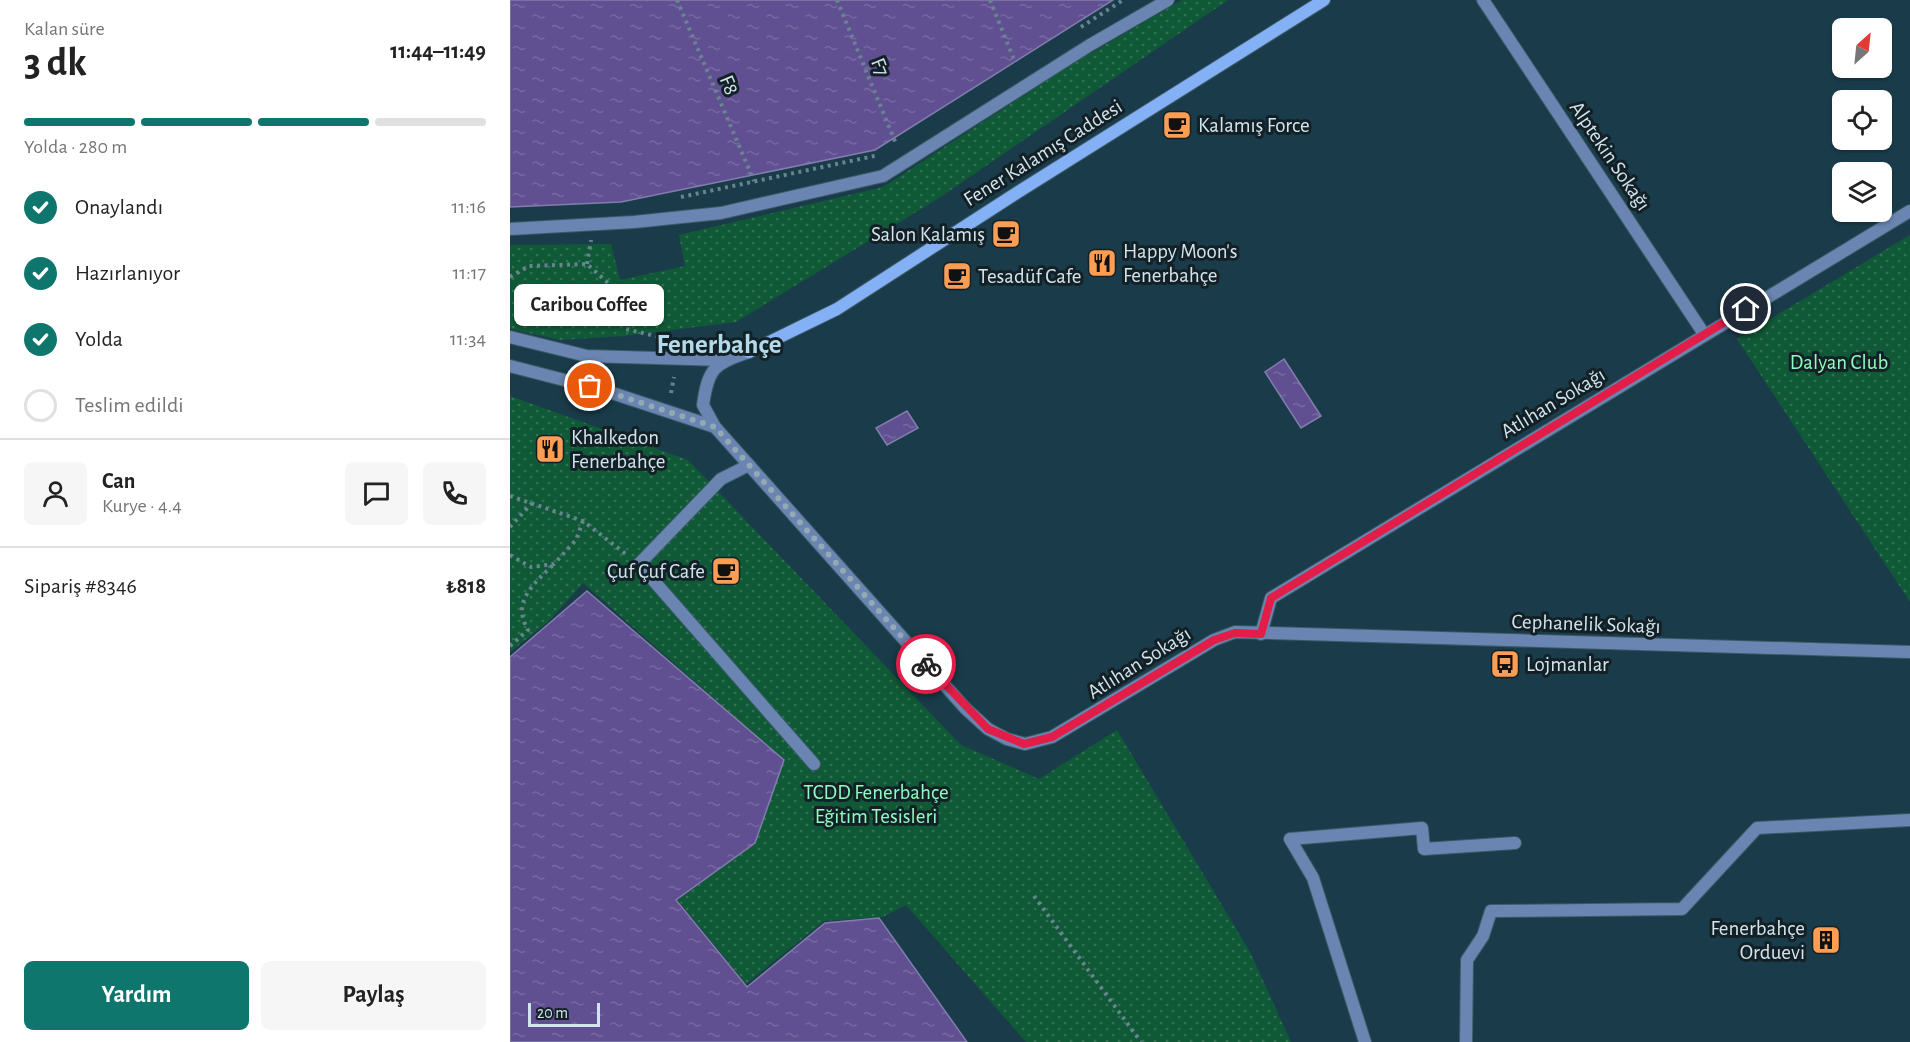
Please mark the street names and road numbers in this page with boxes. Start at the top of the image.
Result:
street label: F7 [867,55,893,79]
street label: F8 [716,72,742,98]
street label: Fener Kalamış Caddesi [960,96,1126,210]
street label: Alptekin Sokağı [1566,97,1654,215]
street label: Atlıhan Sokağı [1497,364,1609,442]
street label: Cephanelik Sokağı [1511,611,1661,637]
street label: Atlıhan Sokağı [1084,623,1194,703]

